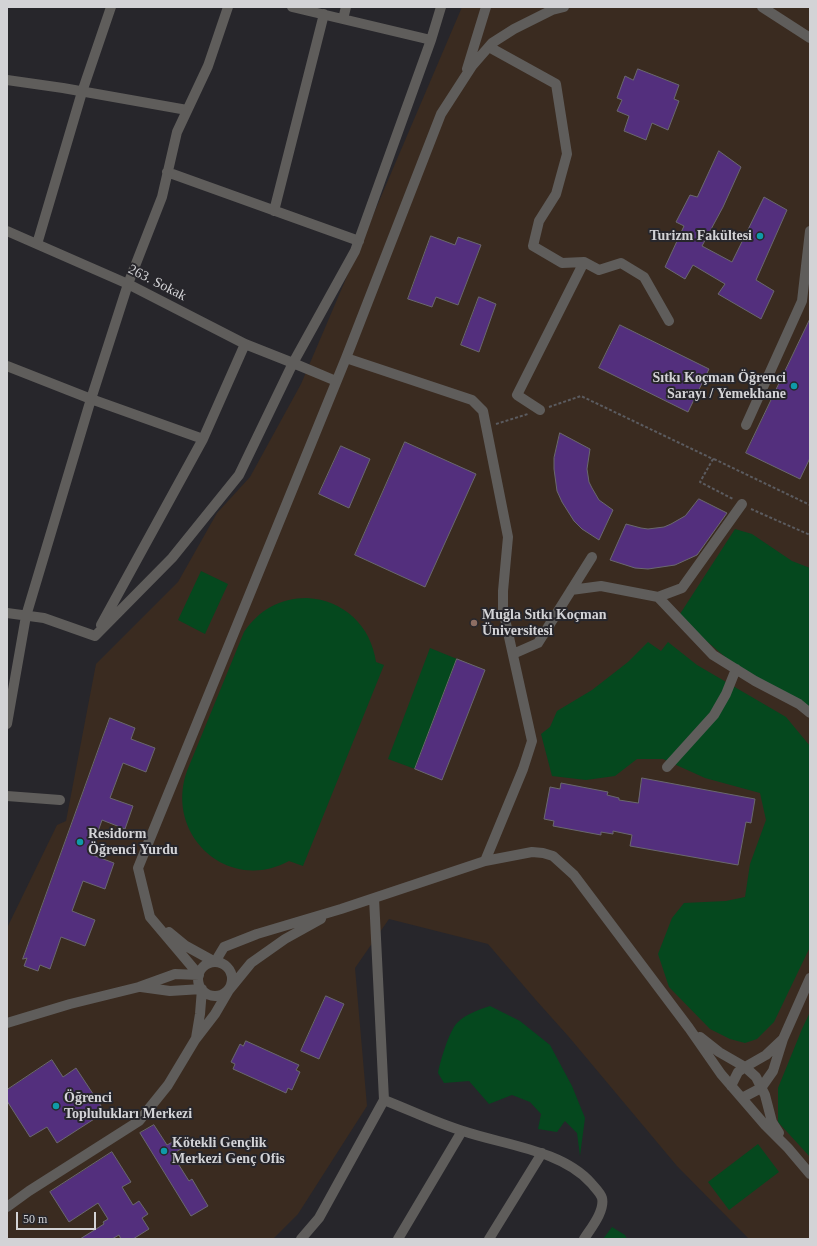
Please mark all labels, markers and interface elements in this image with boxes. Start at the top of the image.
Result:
place label: Turizm Fakültesi [649,228,752,244]
marker: Turizm Fakültesi [755,231,765,241]
street label: 263. Sokak [125,261,189,305]
place label: Sıtkı Koçman Öğrenci Sarayı / Yemekhane [652,370,786,402]
marker: Sıtkı Koçman Öğrenci Sarayı / Yemekhane [789,381,799,391]
place label: Muğla Sıtkı Koçman Üniversitesi [482,607,606,640]
marker: Muğla Sıtkı Koçman Üniversitesi [469,618,479,628]
place label: Residorm Öğrenci Yurdu [88,826,178,858]
marker: Residorm Öğrenci Yurdu [75,837,85,847]
place label: Öğrenci Toplulukları Merkezi [64,1090,192,1122]
marker: Öğrenci Toplulukları Merkezi [51,1101,61,1111]
place label: Kötekli Gençlik Merkezi Genç Ofis [172,1135,285,1168]
marker: Kötekli Gençlik Merkezi Genç Ofis [159,1146,169,1156]
scale bar [18,1204,98,1230]
text: 50 m [23,1212,47,1226]

